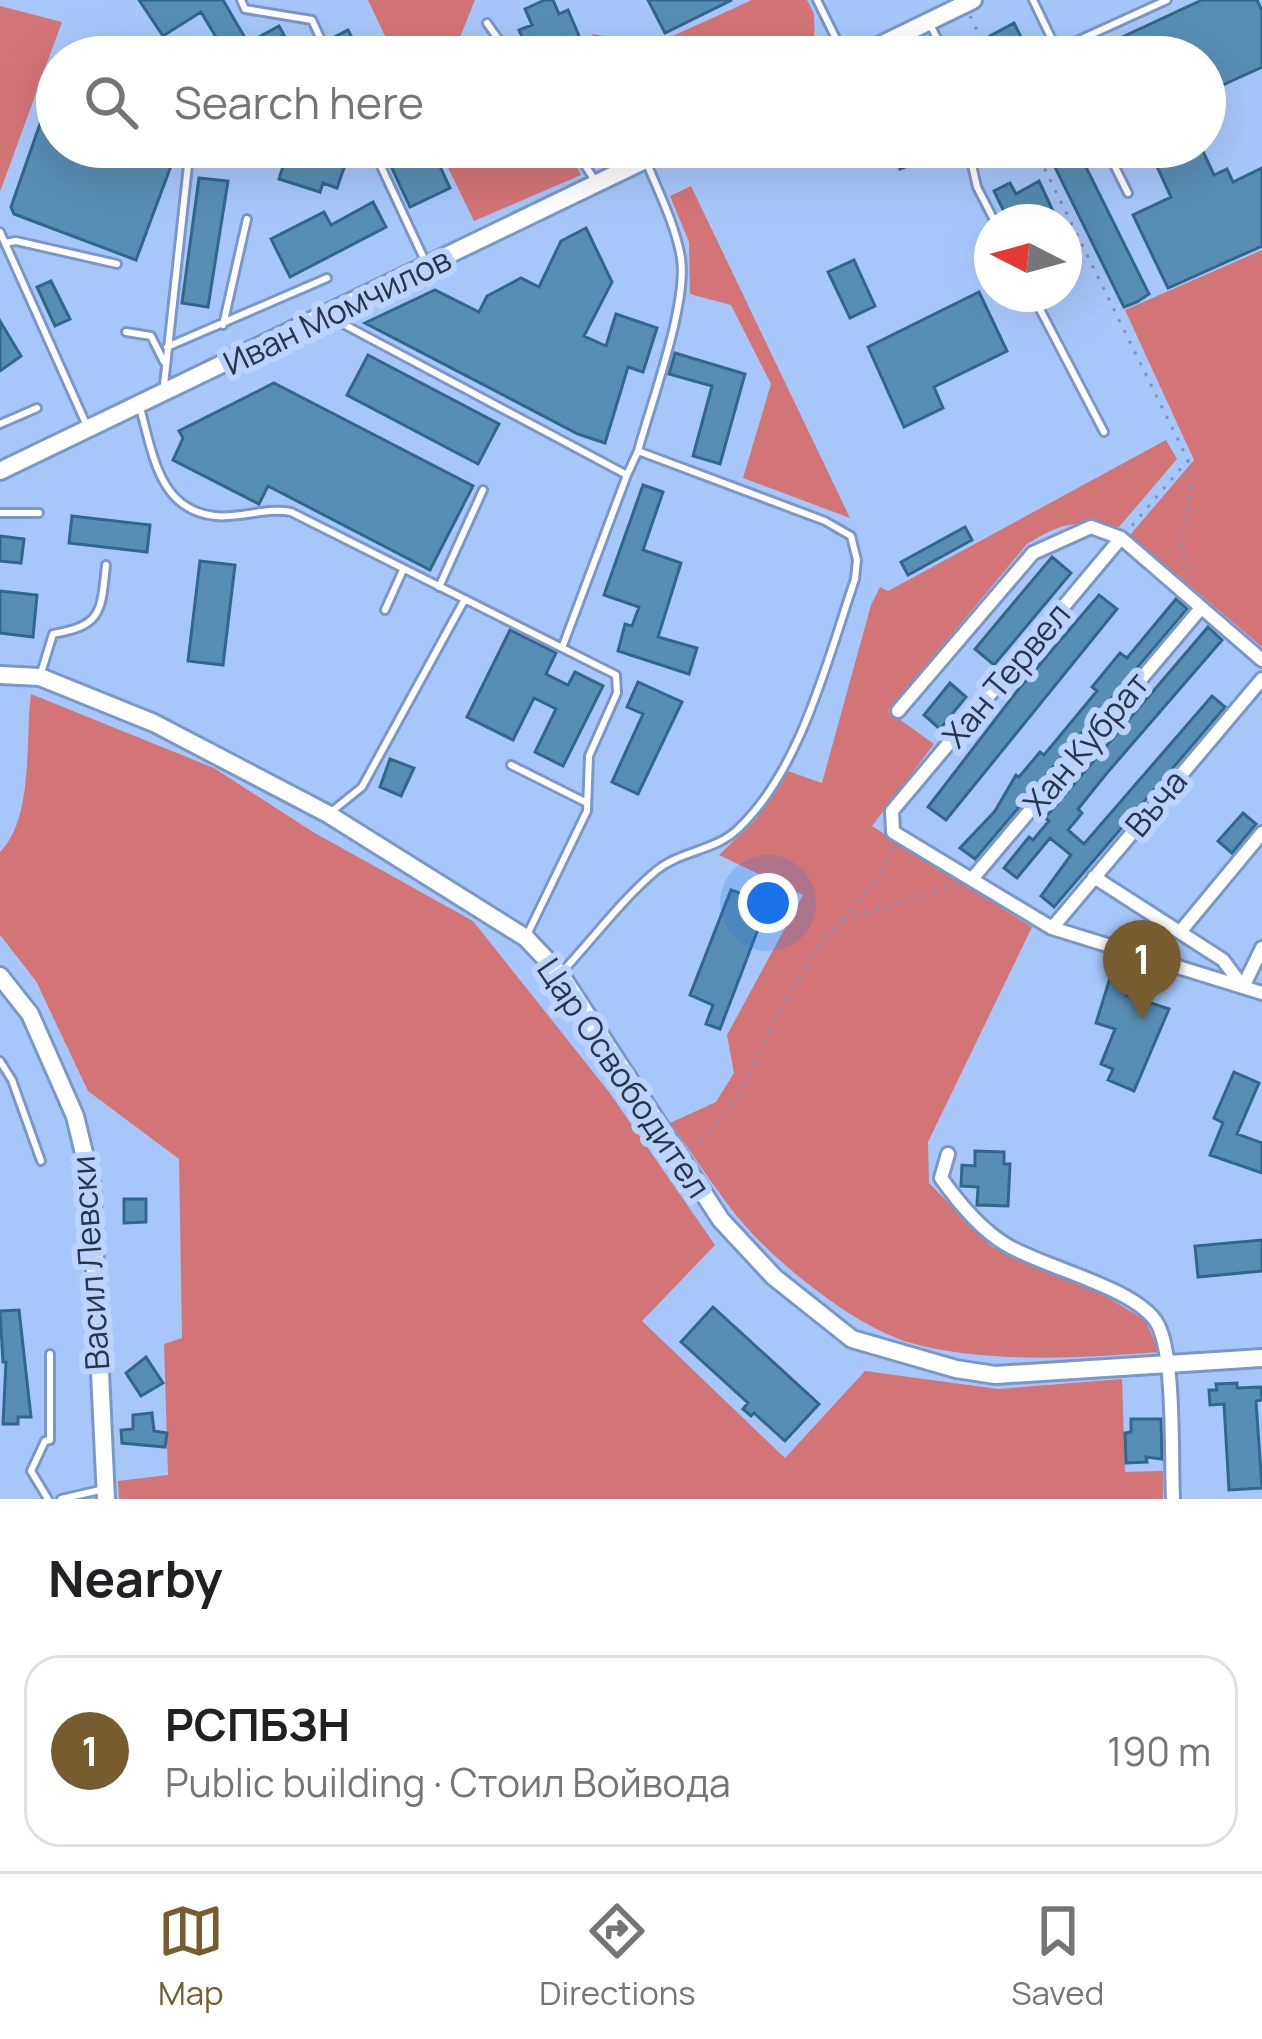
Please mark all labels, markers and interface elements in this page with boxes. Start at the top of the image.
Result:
search box [36,36,1226,168]
icon: search [78,69,144,135]
text: Search here [174,71,424,133]
north arrow [974,204,1082,312]
street label: Иван Момчилов [216,236,458,385]
street label: Хан Тервел [932,593,1080,757]
street label: Хан Кубрат [1013,662,1159,824]
street label: Въча [1114,760,1197,846]
your location [738,873,798,933]
pin: 1 [1103,920,1181,1019]
street label: Цар Освободител [528,949,721,1206]
street label: Васил Левски [60,1154,119,1372]
text: Nearby [48,1543,223,1612]
text: РСПБЗН [165,1693,350,1755]
text: 1 [81,1724,99,1778]
text: 190 m [1107,1724,1211,1778]
text: Public building · Стоил Войвода [165,1755,731,1809]
tab: Map [158,1898,224,2015]
tab: Directions [539,1898,696,2015]
tab: Saved [1011,1898,1104,2015]

